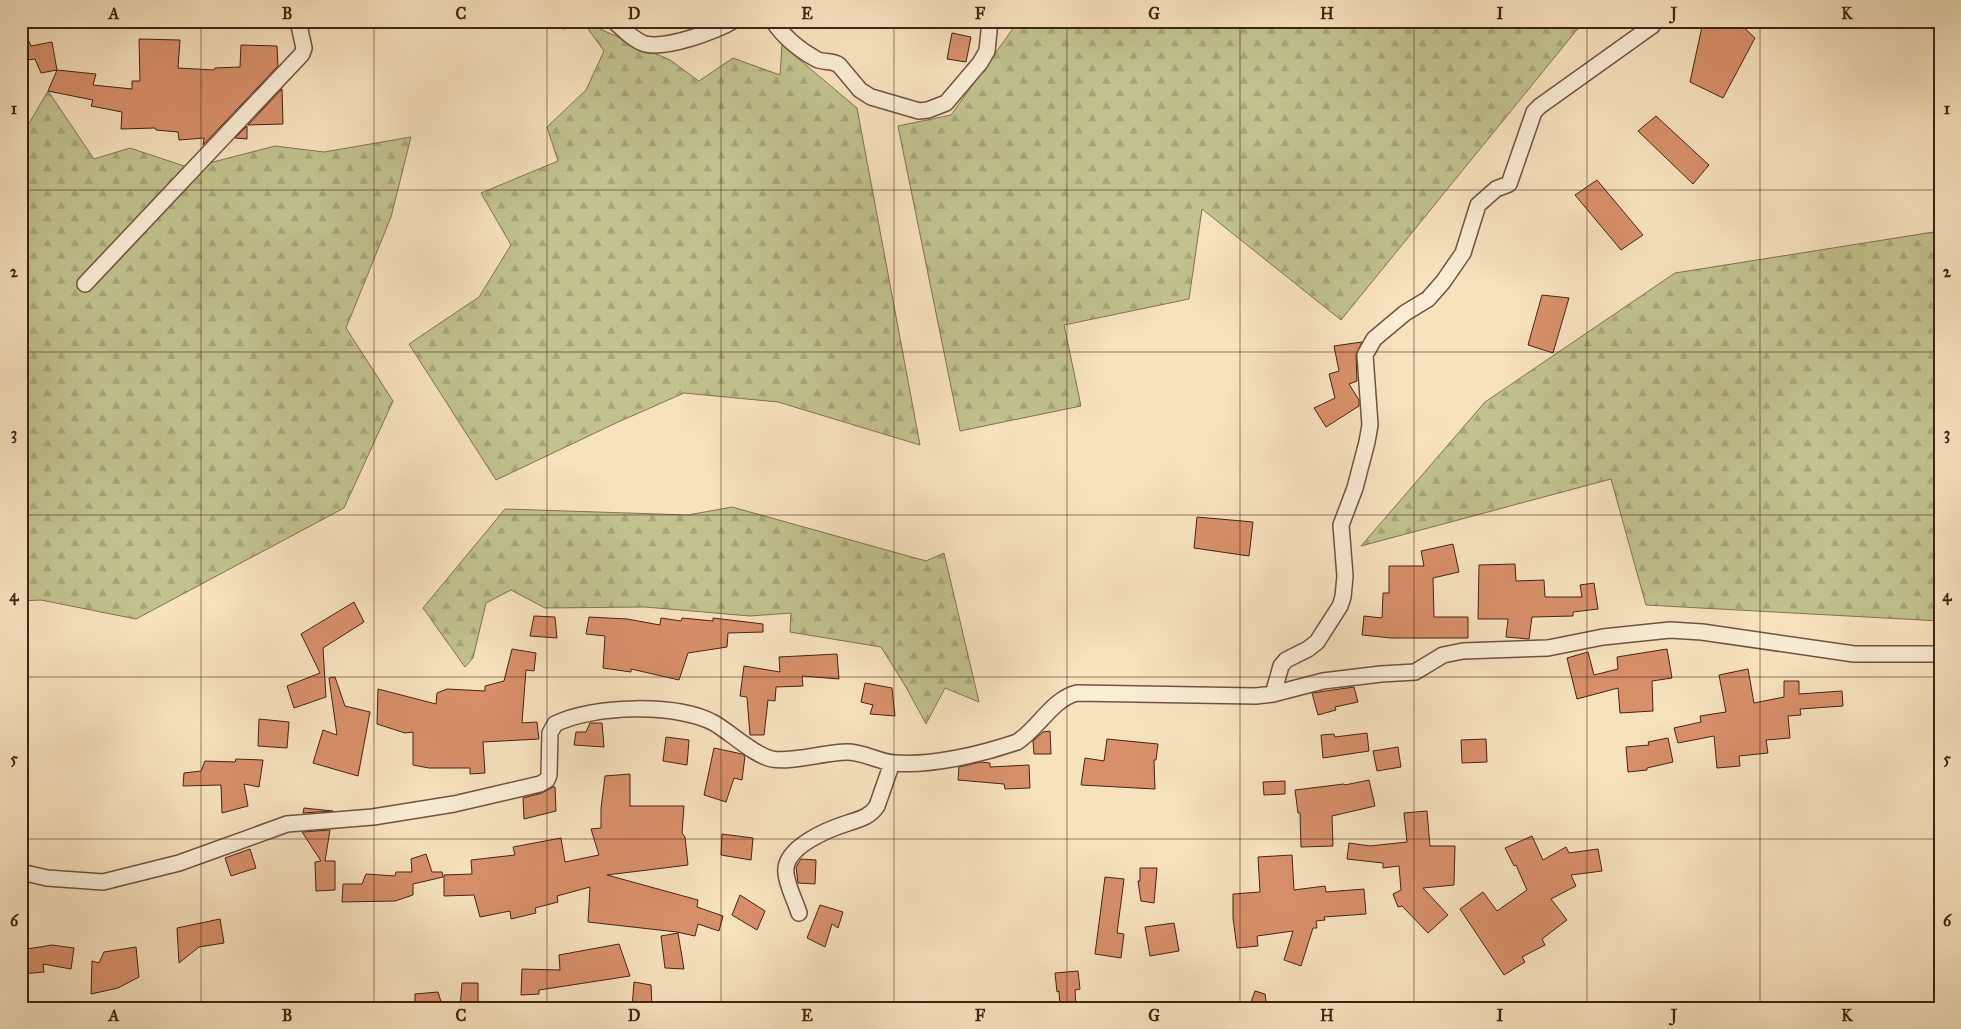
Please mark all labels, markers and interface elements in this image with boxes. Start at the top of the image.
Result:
text: A [108,4,120,23]
text: B [282,4,292,23]
text: C [456,4,467,23]
text: D [628,4,641,23]
text: E [801,4,813,23]
text: F [975,4,986,23]
text: G [1148,4,1160,23]
text: H [1320,4,1334,23]
text: I [1497,4,1504,23]
text: J [1669,4,1678,24]
text: K [1841,4,1853,23]
text: 1 [11,99,18,118]
text: 1 [1944,99,1951,118]
text: 2 [10,262,19,281]
text: 2 [1943,262,1952,281]
text: 3 [11,424,17,444]
text: 3 [1944,424,1950,444]
text: 4 [10,586,20,606]
text: 4 [1943,586,1953,606]
text: 5 [10,749,18,768]
text: 5 [1943,749,1951,768]
text: 6 [10,911,19,930]
text: 6 [1943,911,1952,930]
text: A [108,1006,120,1025]
text: B [282,1006,292,1025]
text: C [456,1006,467,1025]
text: D [628,1006,641,1025]
text: E [801,1006,813,1025]
text: F [975,1006,986,1025]
text: G [1148,1006,1160,1025]
text: H [1320,1006,1334,1025]
text: I [1497,1006,1504,1025]
text: J [1669,1006,1678,1026]
text: K [1841,1006,1853,1025]

